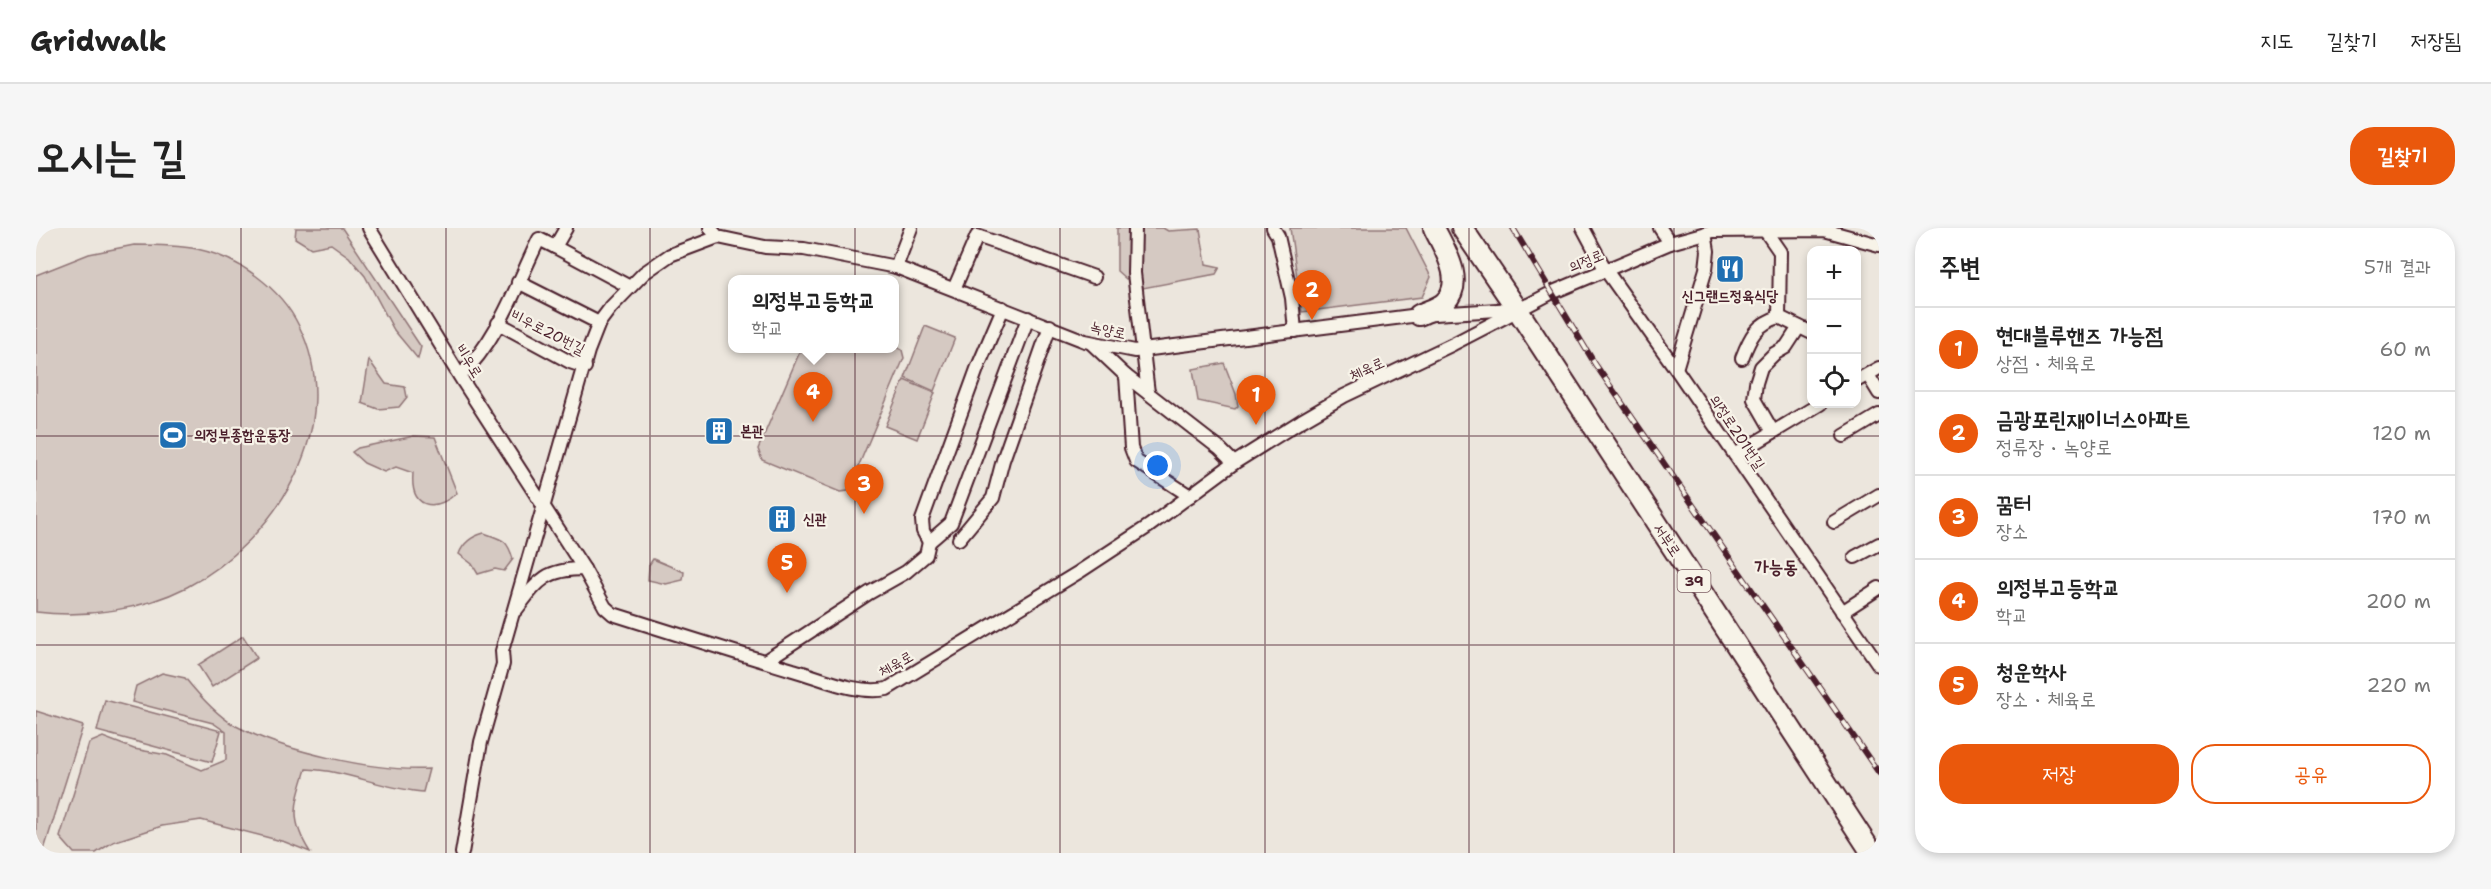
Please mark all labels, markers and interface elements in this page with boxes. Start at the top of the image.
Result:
text: Gridwalk [30,22,167,60]
text: 지도 [2260,27,2294,55]
text: 길찾기 [2327,27,2377,55]
text: 저장됨 [2410,27,2461,55]
button: 길찾기 [2350,127,2455,185]
text: 오시는 길 [36,128,186,184]
street label: 의정로 [1565,245,1607,277]
map controls [1807,246,1861,408]
button: + [1807,246,1861,300]
text: 주변 [1939,249,1981,284]
restaurant icon: 신그랜드정육식당 [1714,253,1746,285]
text: 5개 결과 [2364,254,2431,280]
pin: 2 [1292,270,1332,320]
popup [728,275,899,353]
text: 의정부고등학교 [752,286,875,315]
place label: 신그랜드정육식당 [1682,286,1778,306]
button: − [1807,300,1861,354]
street label: 비우로20번길 [507,305,589,359]
text: 학교 [752,315,784,341]
street label: 녹양로 [1088,316,1128,344]
text: 현대블루핸즈 가능점 [1996,321,2163,350]
text: 1 [1954,336,1963,362]
text: 60 m [2379,336,2431,362]
street label: 비우로 [451,340,487,382]
text: 상점 · 체육로 [1996,350,2096,376]
street label: 체육로 [1346,352,1388,386]
button: locate [1807,354,1861,408]
pin: 4 [794,372,832,422]
pin: 1 [1236,376,1276,425]
street label: 의정로201번길 [1704,390,1770,474]
text: 금광포린재이너스아파트 [1996,405,2191,434]
building icon: 본관 [703,415,735,447]
sports icon: 의정부종합운동장 [157,419,189,451]
text: 2 [1952,420,1966,446]
text: 120 m [2372,420,2431,446]
place label: 본관 [740,421,764,441]
place label: 의정부종합운동장 [194,425,291,445]
text: 정류장 · 녹양로 [1996,434,2112,460]
your location [1143,451,1172,480]
pin: 3 [844,464,884,514]
text: 꿈터 [1996,489,2031,518]
building icon: 신관 [766,503,798,535]
text: 3 [1952,504,1966,530]
text: 170 m [2372,504,2431,530]
place label: 신관 [803,509,827,529]
text: 장소 [1996,518,2028,544]
street label: 서부로 [1649,519,1685,561]
pin: 5 [768,544,807,593]
district label: 가능동 [1754,555,1798,579]
road number: 39 [1678,570,1710,592]
text: 의정부고등학교 [1996,573,2120,602]
text: 4 [1952,588,1966,614]
text: 200 m [2366,588,2431,614]
text: 학교 [1996,602,2028,628]
street label: 체육로 [875,646,917,682]
text: 청운학사 [1996,657,2067,686]
text: 5 [1952,672,1965,698]
text: 220 m [2367,672,2431,698]
text: 장소 · 체육로 [1996,686,2096,712]
button: 저장 [1939,744,2179,804]
button: 공유 [2191,744,2431,804]

